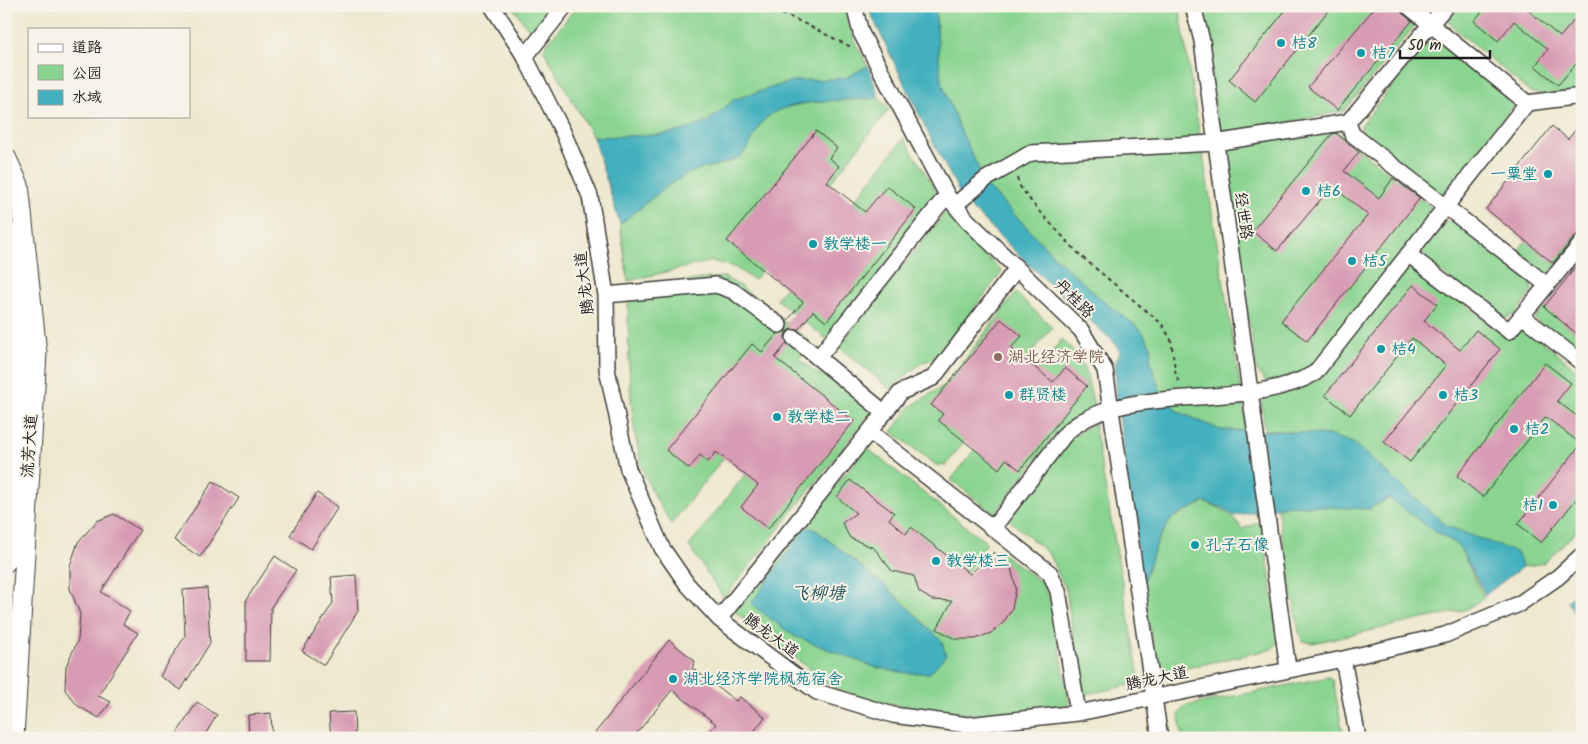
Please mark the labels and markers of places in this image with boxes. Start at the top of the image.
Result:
place label: 桔8 [1291,31,1317,56]
marker: 桔8 [1275,37,1287,49]
place label: 桔7 [1371,41,1395,66]
marker: 桔7 [1355,47,1367,59]
place label: 一粟堂 [1490,162,1538,187]
marker: 一粟堂 [1542,168,1554,180]
place label: 桔6 [1316,179,1341,204]
marker: 桔6 [1300,185,1312,197]
place label: 教学楼一 [823,232,887,257]
marker: 教学楼一 [807,238,819,250]
place label: 桔5 [1362,249,1388,274]
marker: 桔5 [1346,255,1358,267]
place label: 桔4 [1391,337,1416,362]
marker: 桔4 [1375,343,1387,355]
place label: 湖北经济学院 [1008,345,1104,370]
marker: 湖北经济学院 [992,351,1004,363]
place label: 群贤楼 [1019,383,1067,408]
place label: 桔3 [1453,383,1478,408]
marker: 群贤楼 [1003,389,1015,401]
marker: 桔3 [1437,389,1449,401]
place label: 教学楼二 [787,405,851,430]
marker: 教学楼二 [771,411,783,423]
place label: 桔2 [1524,417,1549,442]
marker: 桔2 [1508,423,1520,435]
place label: 桔1 [1522,493,1543,518]
marker: 桔1 [1547,499,1559,511]
place label: 孔子石像 [1205,533,1269,558]
marker: 孔子石像 [1189,539,1201,551]
place label: 教学楼三 [946,549,1010,574]
marker: 教学楼三 [930,555,942,567]
place label: 湖北经济学院枫苑宿舍 [683,667,843,692]
marker: 湖北经济学院枫苑宿舍 [667,673,679,685]

